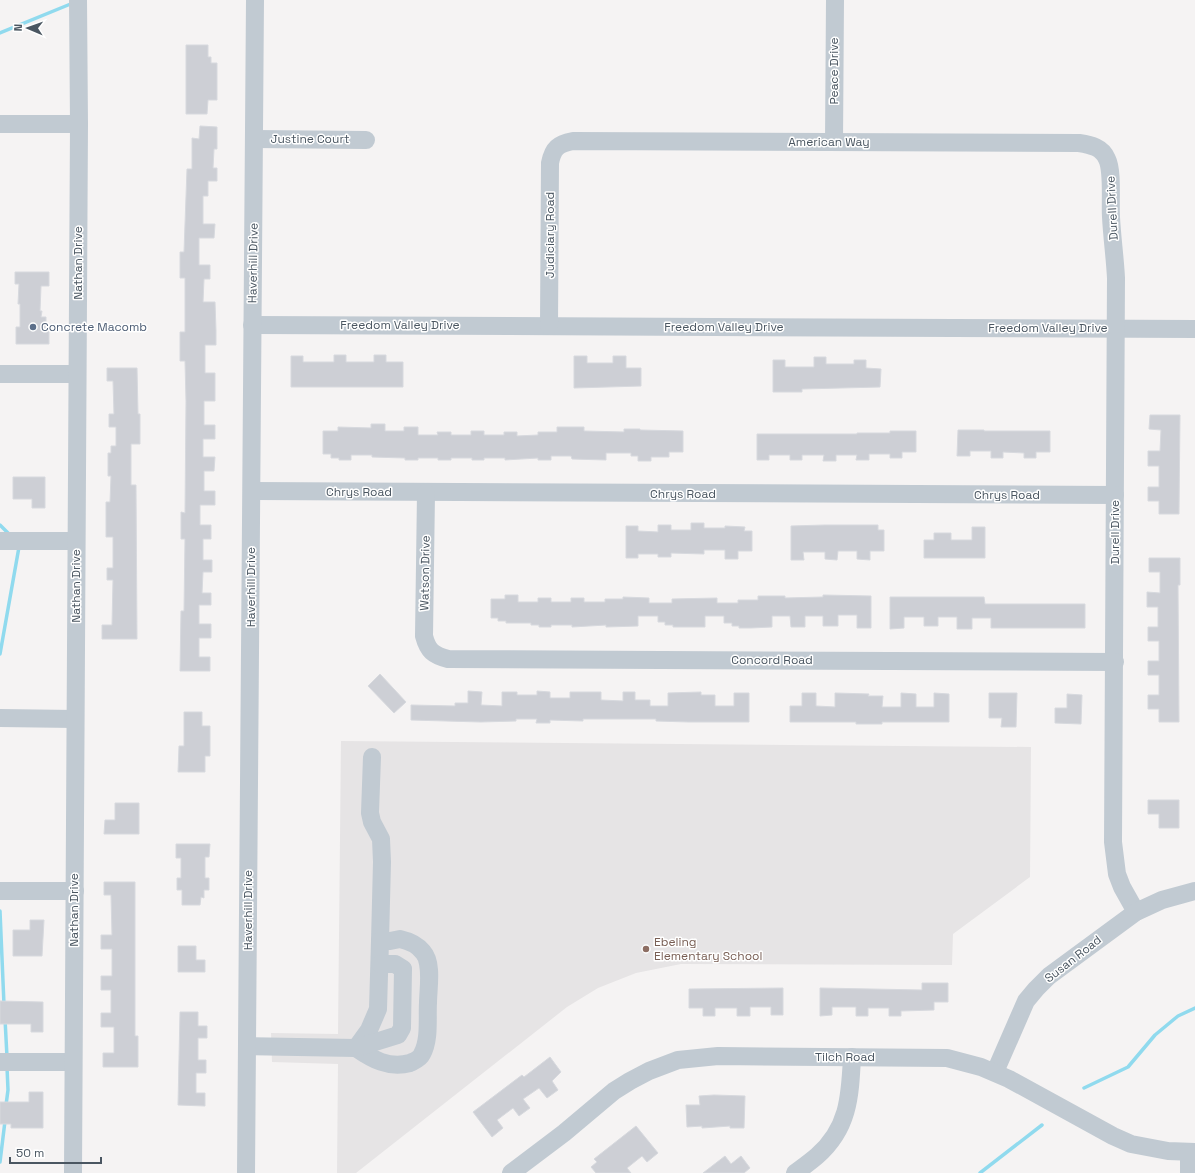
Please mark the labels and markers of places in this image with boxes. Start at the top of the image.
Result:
place label: Concrete Macomb [41,319,147,335]
marker: Concrete Macomb [28,322,38,332]
place label: Ebeling Elementary School [654,934,762,964]
marker: Ebeling Elementary School [641,944,651,954]

